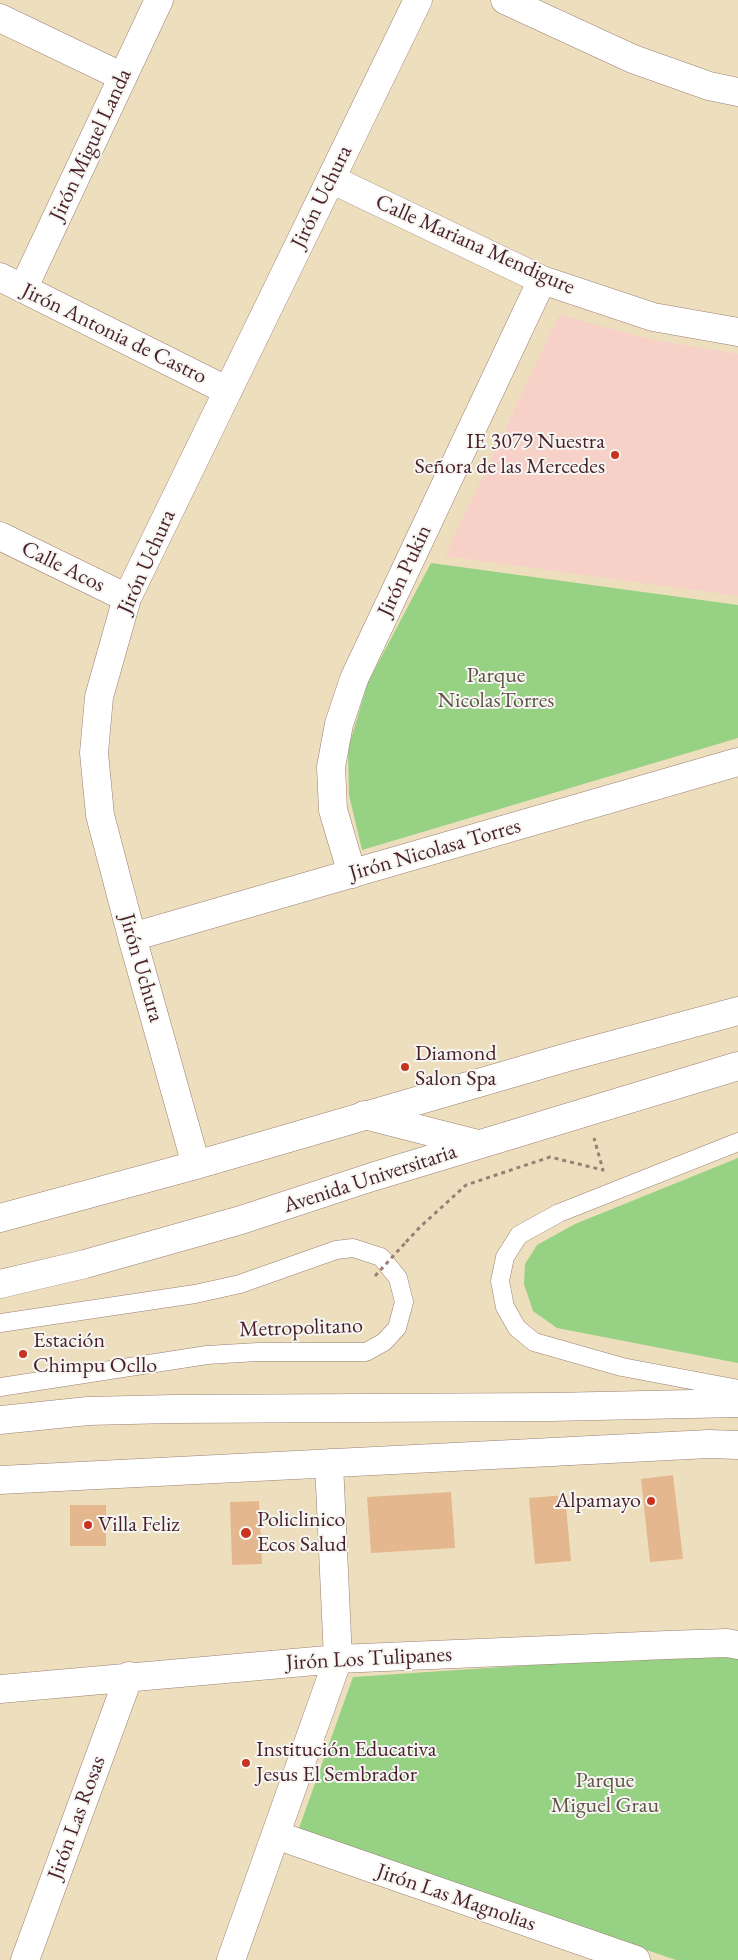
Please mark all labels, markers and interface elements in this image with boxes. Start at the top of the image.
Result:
street label: Jirón Miguel Landa [44,65,138,225]
street label: Jirón Uchura [286,141,358,253]
street label: Calle Mariana Mendigure [371,189,579,301]
street label: Jirón Antonia de Castro [17,278,211,390]
place label: IE 3079 Nuestra Señora de las Mercedes [414,429,605,481]
marker: IE 3079 Nuestra Señora de las Mercedes [609,449,621,461]
street label: Jirón Uchura [112,506,182,618]
street label: Jirón Pukin [372,521,438,621]
street label: Calle Acos [17,535,109,599]
park label: Parque NicolasTorres [438,663,554,714]
street label: Jirón Nicolasa Torres [346,813,524,887]
street label: Jirón Uchura [113,911,169,1025]
place label: Diamond Salon Spa [415,1041,497,1092]
marker: Diamond Salon Spa [399,1061,411,1073]
street label: Avenida Universitaria [280,1139,460,1219]
street label: Metropolitano [239,1313,363,1343]
place label: Estación Chimpu Ocllo [33,1328,157,1380]
marker: Estación Chimpu Ocllo [17,1348,29,1360]
place label: Alpamayo [555,1488,641,1514]
marker: Alpamayo [645,1495,657,1507]
place label: Policlinico Ecos Salud [257,1507,347,1558]
place label: Villa Feliz [98,1512,180,1538]
marker: Villa Feliz [82,1519,94,1531]
marker: Policlinico Ecos Salud [239,1526,253,1540]
street label: Jirón Los Tulipanes [285,1641,453,1677]
place label: Institución Educativa Jesus El Sembrador [256,1737,437,1788]
street label: Jirón Las Rosas [42,1752,112,1884]
marker: Institución Educativa Jesus El Sembrador [240,1757,252,1769]
park label: Parque Miguel Grau [551,1768,659,1820]
street label: Jirón Las Magnolias [373,1858,539,1938]

